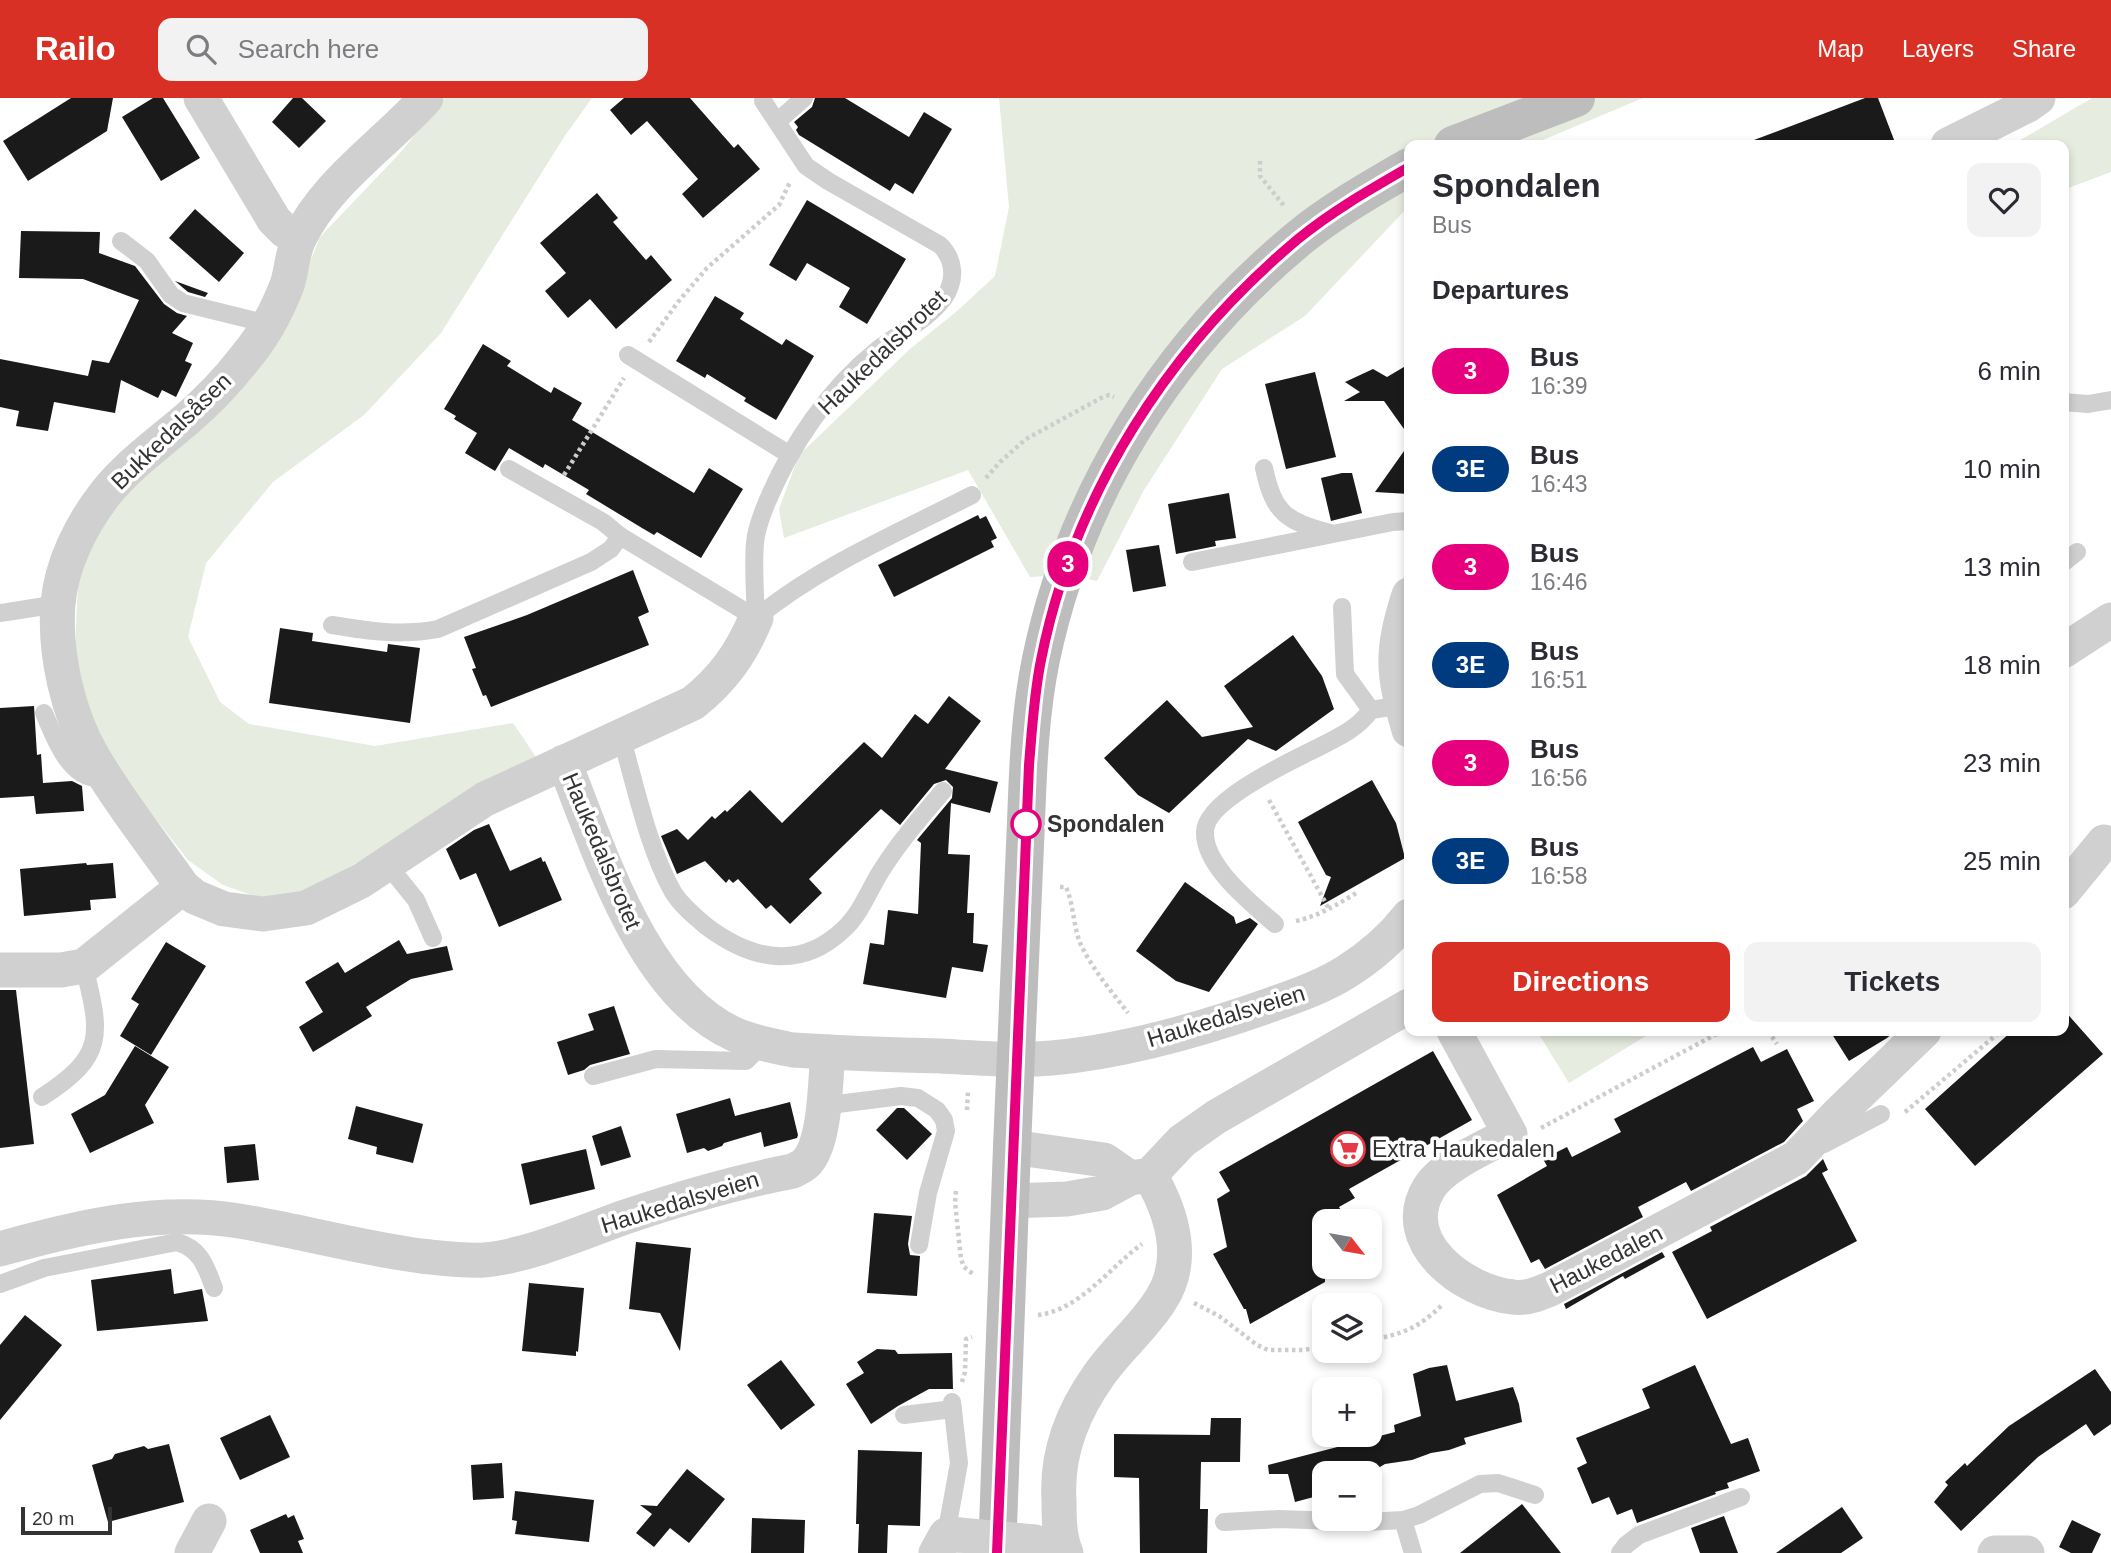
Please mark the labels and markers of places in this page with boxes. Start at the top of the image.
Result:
marker: Spondalen [1011,809,1041,839]
place label: Spondalen [1047,811,1165,837]
supermarket icon: Extra Haukedalen [1329,1130,1367,1168]
place label: Extra Haukedalen [1372,1136,1555,1162]

